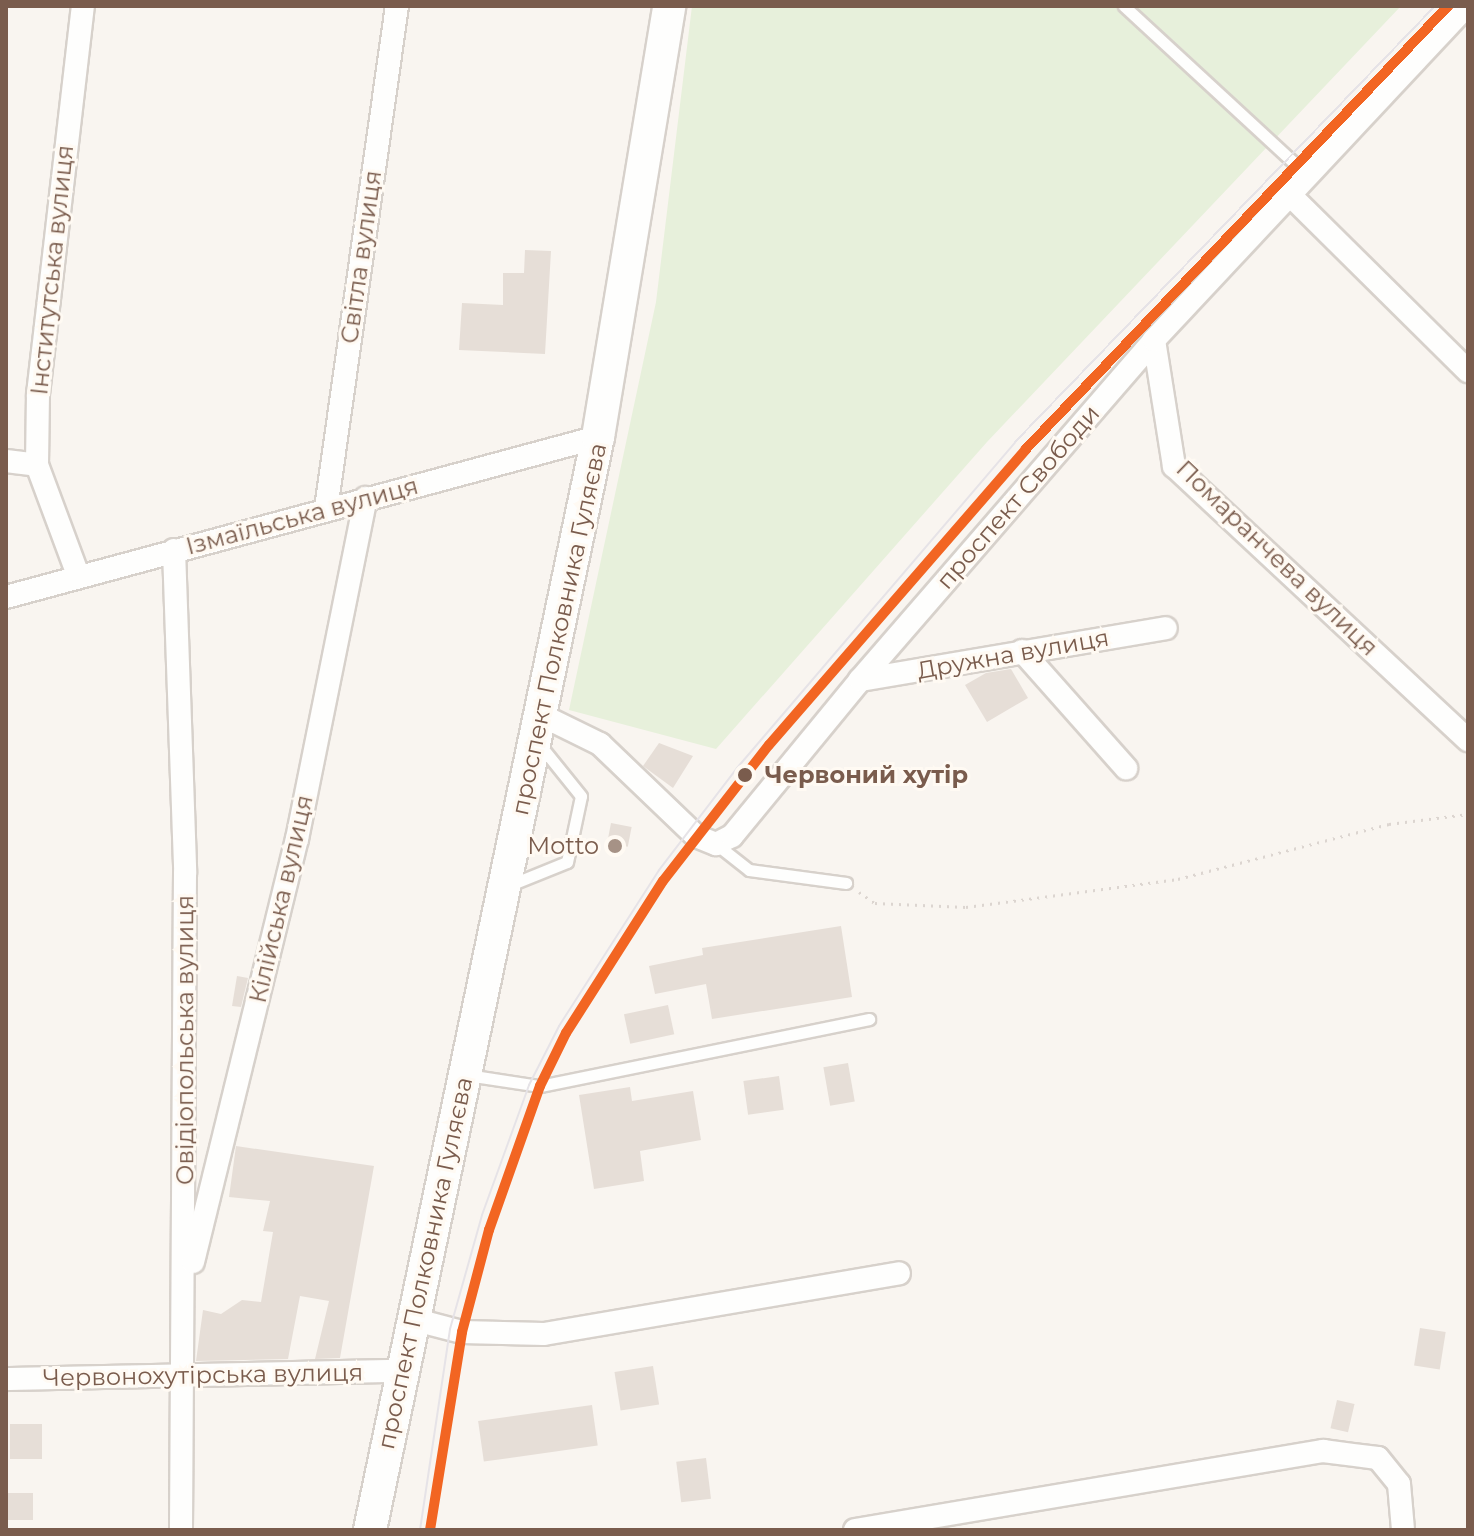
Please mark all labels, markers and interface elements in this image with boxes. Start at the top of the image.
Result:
street label: Інститутська вулиця [25,144,79,396]
street label: Світла вулиця [335,169,387,345]
street label: проспект Свободи [930,399,1106,595]
street label: проспект Полковника Гуляєва [505,440,613,818]
street label: Помаранчева вулиця [1170,454,1384,662]
street label: Ізмаїльська вулиця [183,471,421,561]
street label: Дружна вулиця [915,623,1111,685]
place label: Червоний хутір [765,761,968,789]
marker: Червоний хутір [732,762,758,788]
street label: Кілійська вулиця [243,792,319,1006]
place label: Motto [527,832,599,860]
marker: Motto [606,837,624,855]
street label: Овідіопольська вулиця [171,895,199,1185]
street label: проспект Полковника Гуляєва [371,1074,479,1452]
street label: Червонохутірська вулиця [43,1358,363,1392]

